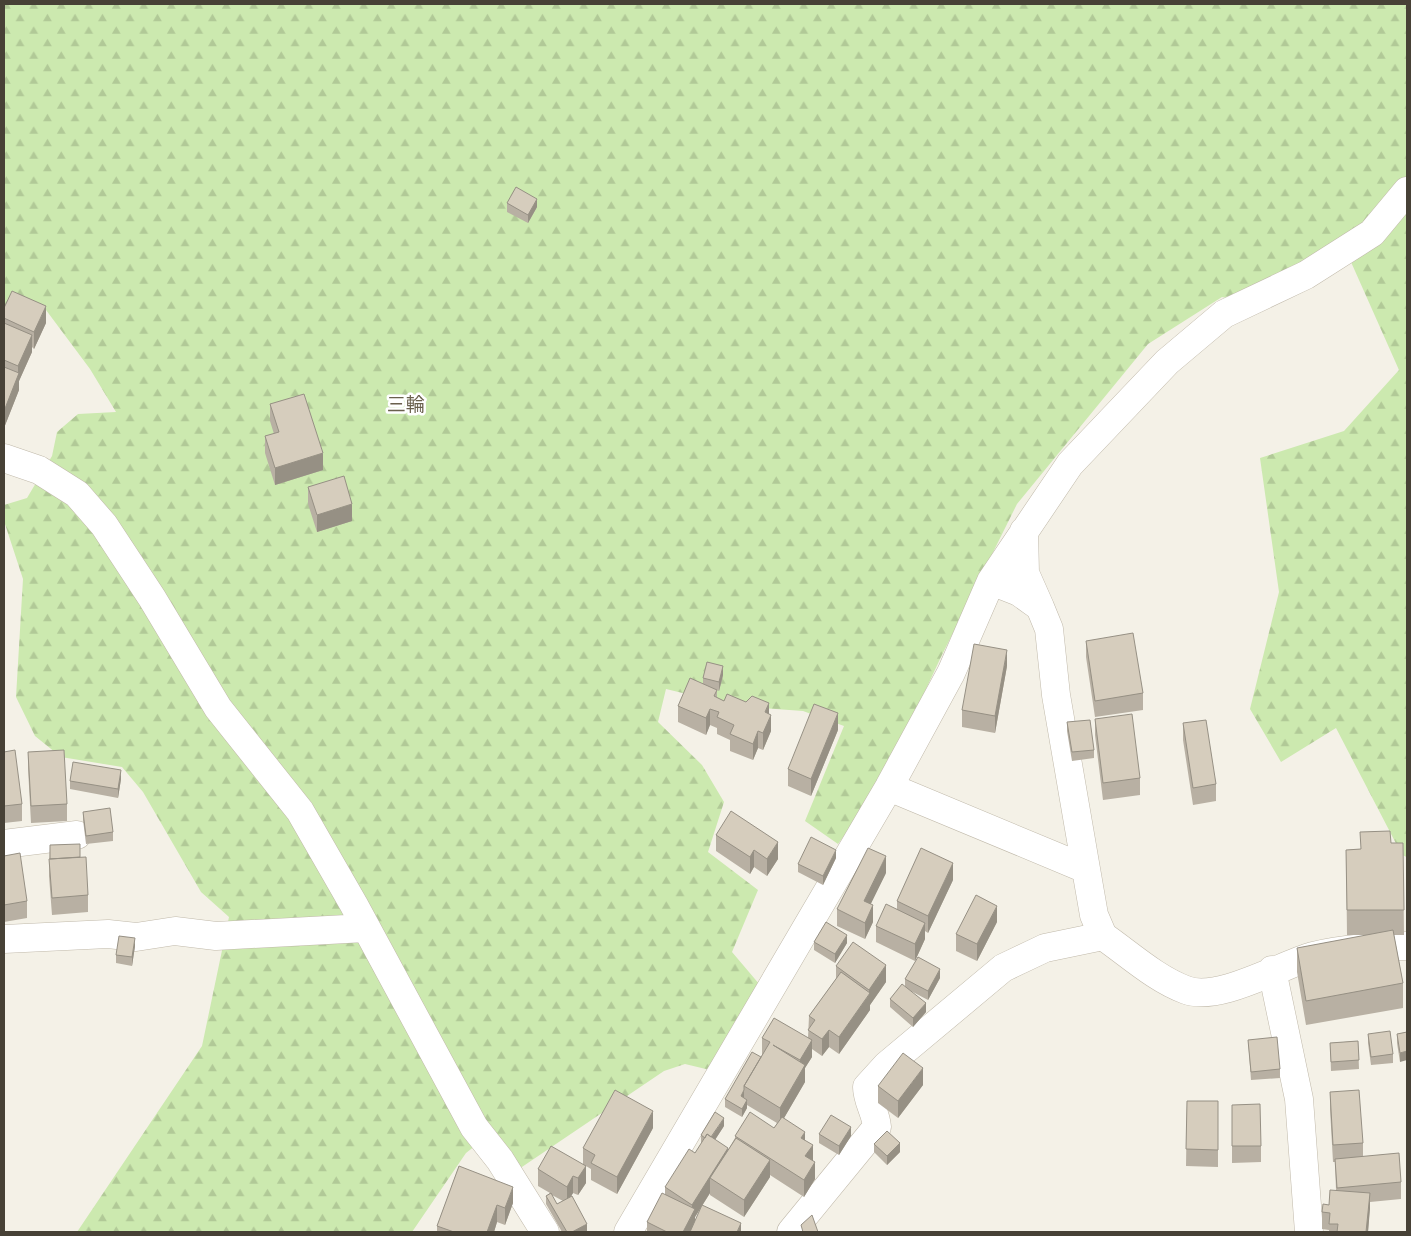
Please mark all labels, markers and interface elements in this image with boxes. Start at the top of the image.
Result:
district label: 三輪 [387,392,425,415]

